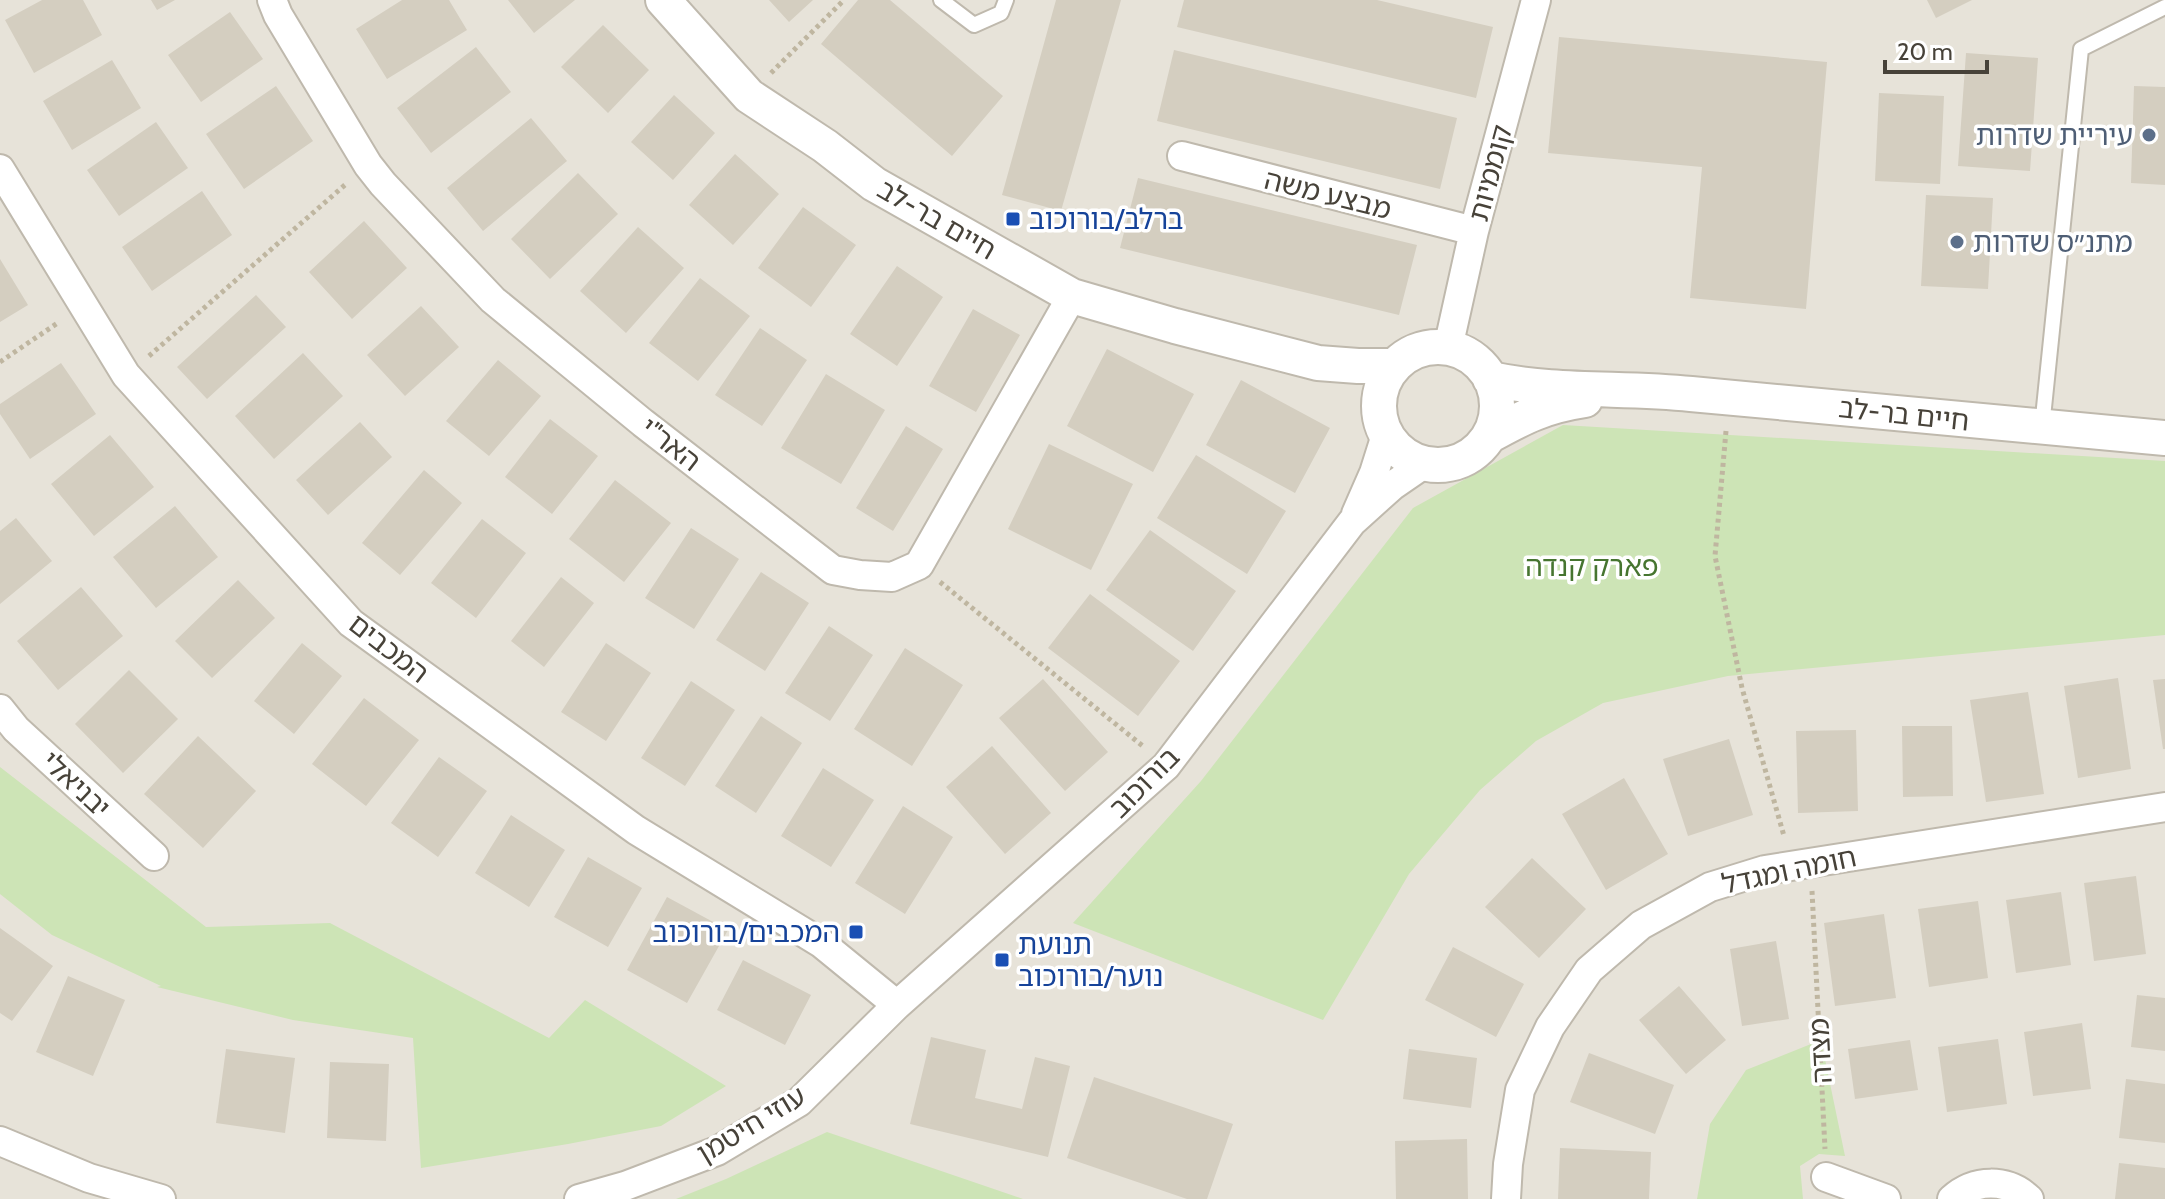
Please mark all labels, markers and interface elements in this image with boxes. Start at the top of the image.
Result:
scale bar [1885,24,1987,74]
text: 20 m [1897,37,1953,66]
place label: עיריית שדרות [1976,118,2133,152]
street label: קוממיות [1461,121,1519,225]
marker: עיריית שדרות [2140,126,2158,144]
street label: מבצע משה [1261,162,1395,226]
street label: חיים בר-לב [872,172,1002,266]
place label: ברלב/בורוכוב [1029,202,1183,236]
marker: ברלב/בורוכוב [1004,210,1022,228]
place label: מתנ״ס שדרות [1973,225,2133,259]
marker: מתנ״ס שדרות [1948,233,1966,251]
street label: חיים בר-לב [1837,390,1971,438]
street label: האר"י [634,410,708,478]
park label: פארק קנדה [1525,549,1659,583]
street label: המכבים [342,606,436,690]
street label: בורוכוב [1102,740,1186,824]
street label: יבניאלי [35,744,117,824]
street label: חומה ומגדל [1719,839,1859,901]
place label: המכבים/בורוכוב [653,915,840,949]
marker: המכבים/בורוכוב [847,923,865,941]
place label: תנועת נוער/בורוכוב [1018,927,1163,993]
marker: תנועת נוער/בורוכוב [993,951,1011,969]
street label: מצדה [1801,1017,1839,1085]
street label: עוזי חיטמן [690,1078,812,1170]

